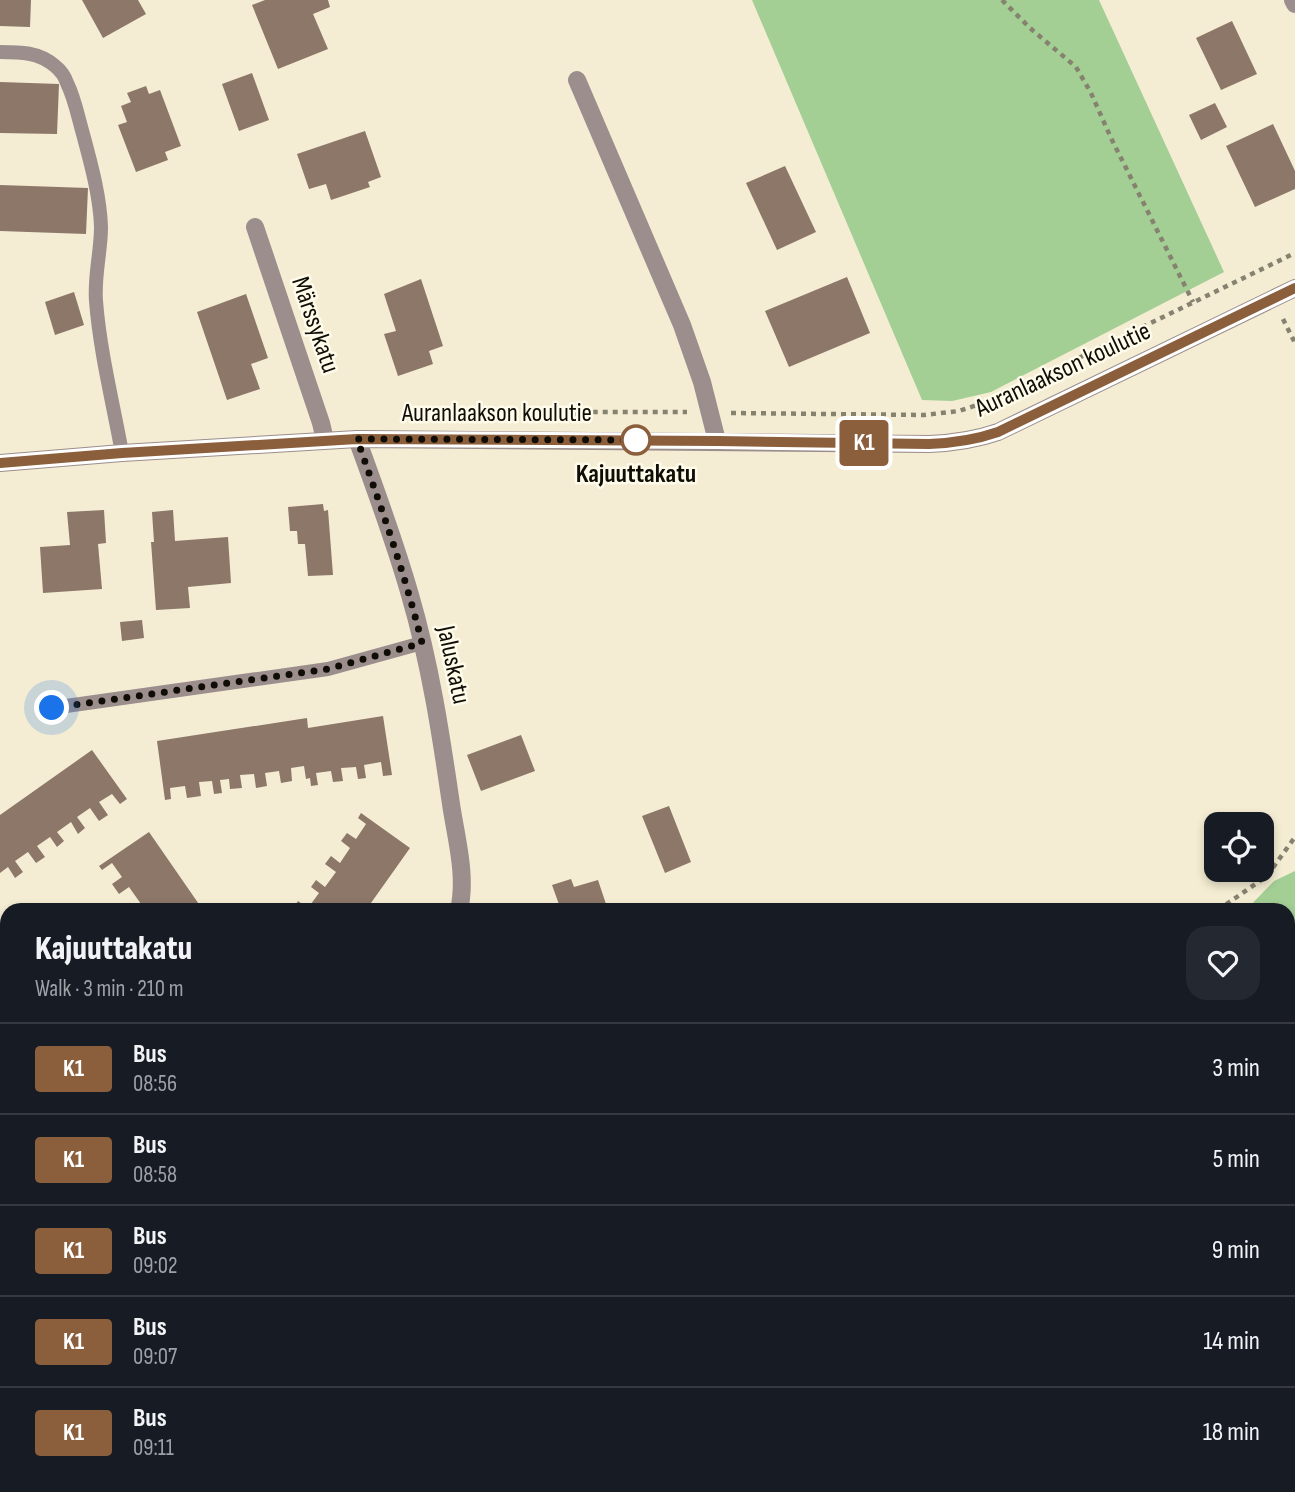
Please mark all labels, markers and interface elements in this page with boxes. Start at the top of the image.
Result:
street label: Märssykatu [284,273,346,377]
street label: Auranlaakson koulutie [969,316,1156,425]
street label: Auranlaakson koulutie [401,398,592,429]
line badge: K1 [832,420,896,466]
marker: Kajuuttakatu [621,425,651,455]
text: K1 [853,428,875,457]
place label: Kajuuttakatu [576,459,696,490]
street label: Jaluskatu [429,622,476,707]
your location [34,690,69,725]
map controls [1204,812,1274,882]
button: locate [1204,812,1274,882]
button: heart [1186,926,1260,1000]
text: Kajuuttakatu [35,929,192,969]
text: Walk · 3 min · 210 m [35,975,184,1003]
text: Bus [133,1039,167,1070]
text: 3 min [1212,1053,1260,1084]
text: K1 [63,1054,84,1083]
text: 08:56 [133,1070,177,1098]
text: Bus [133,1130,167,1161]
text: 5 min [1213,1144,1260,1175]
text: K1 [63,1145,84,1174]
text: 08:58 [133,1161,177,1189]
text: Bus [133,1221,167,1252]
text: 9 min [1212,1235,1260,1266]
text: K1 [63,1236,84,1265]
text: 09:02 [133,1252,178,1280]
text: Bus [133,1312,167,1343]
text: 14 min [1203,1326,1260,1357]
text: K1 [63,1327,84,1356]
text: 09:07 [133,1343,177,1371]
text: Bus [133,1403,167,1434]
text: 18 min [1203,1417,1260,1448]
text: K1 [63,1418,84,1447]
text: 09:11 [133,1434,174,1462]

